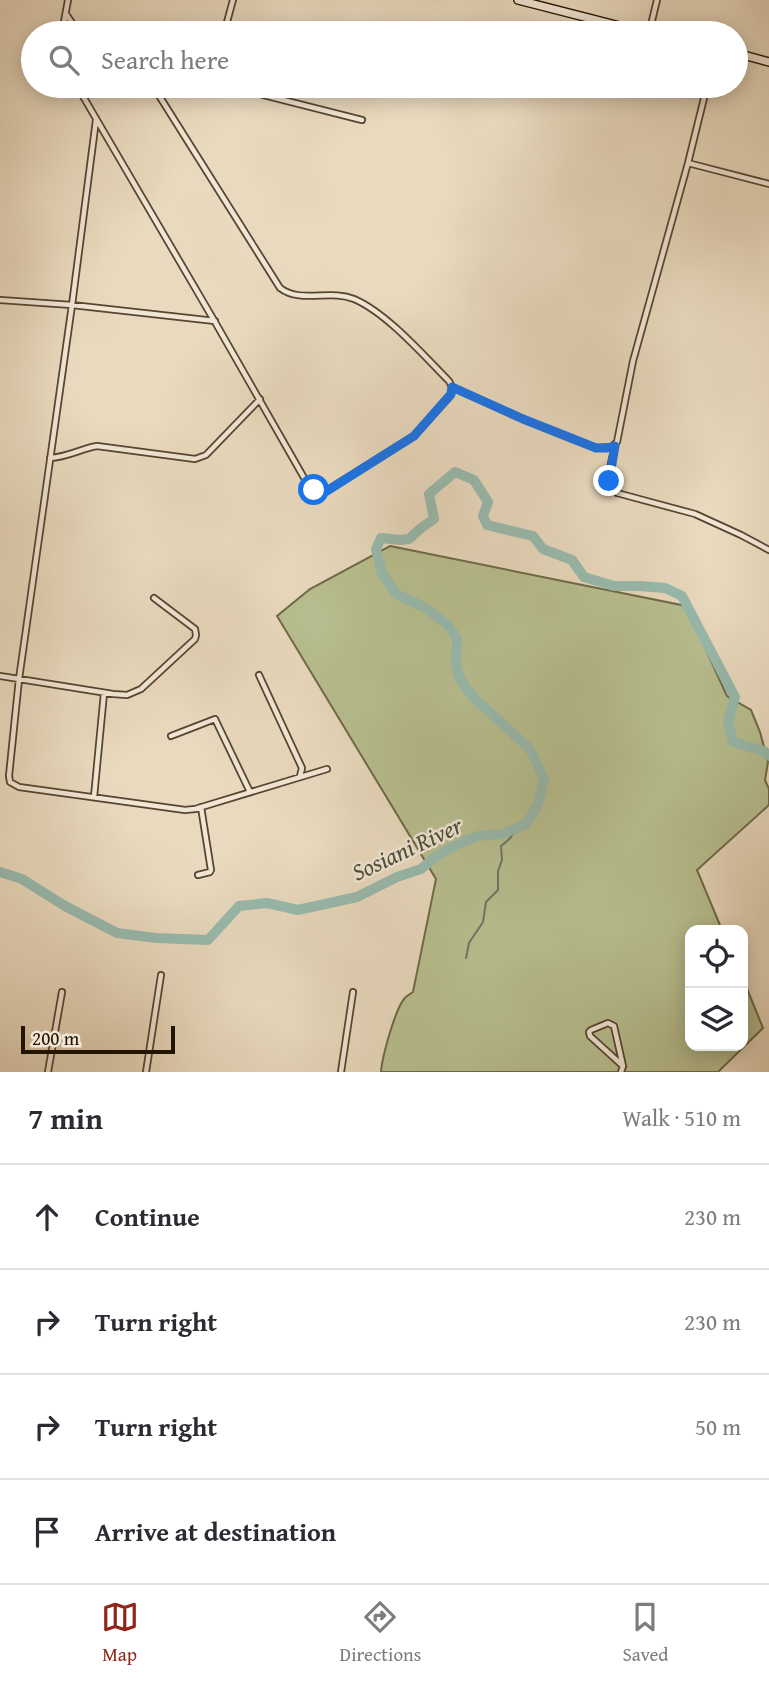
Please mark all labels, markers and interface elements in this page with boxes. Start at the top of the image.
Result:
search box [21,21,748,98]
text: Search here [101,40,229,79]
icon: search [45,41,83,79]
route end [593,465,624,496]
route start [298,474,329,505]
water label: Sosiani River [346,807,469,889]
map controls [685,925,748,1051]
button: locate [685,925,748,988]
button: layers [685,988,748,1051]
scale bar [21,1023,175,1055]
text: 200 m [32,1024,79,1052]
text: 7 min [28,1096,103,1140]
text: Walk · 510 m [622,1101,741,1134]
text: Continue [95,1197,200,1236]
icon: ahead [28,1198,66,1236]
text: 230 m [684,1200,741,1233]
text: Turn right [95,1302,217,1341]
icon: right [28,1303,66,1341]
text: 230 m [684,1305,741,1338]
text: Turn right [95,1407,217,1446]
icon: right [28,1408,66,1446]
text: 50 m [695,1410,741,1443]
text: Arrive at destination [95,1512,336,1551]
icon: arrive [28,1513,66,1551]
tab: Map [101,1598,139,1668]
tab: Directions [340,1598,421,1668]
tab: Saved [622,1598,668,1668]

